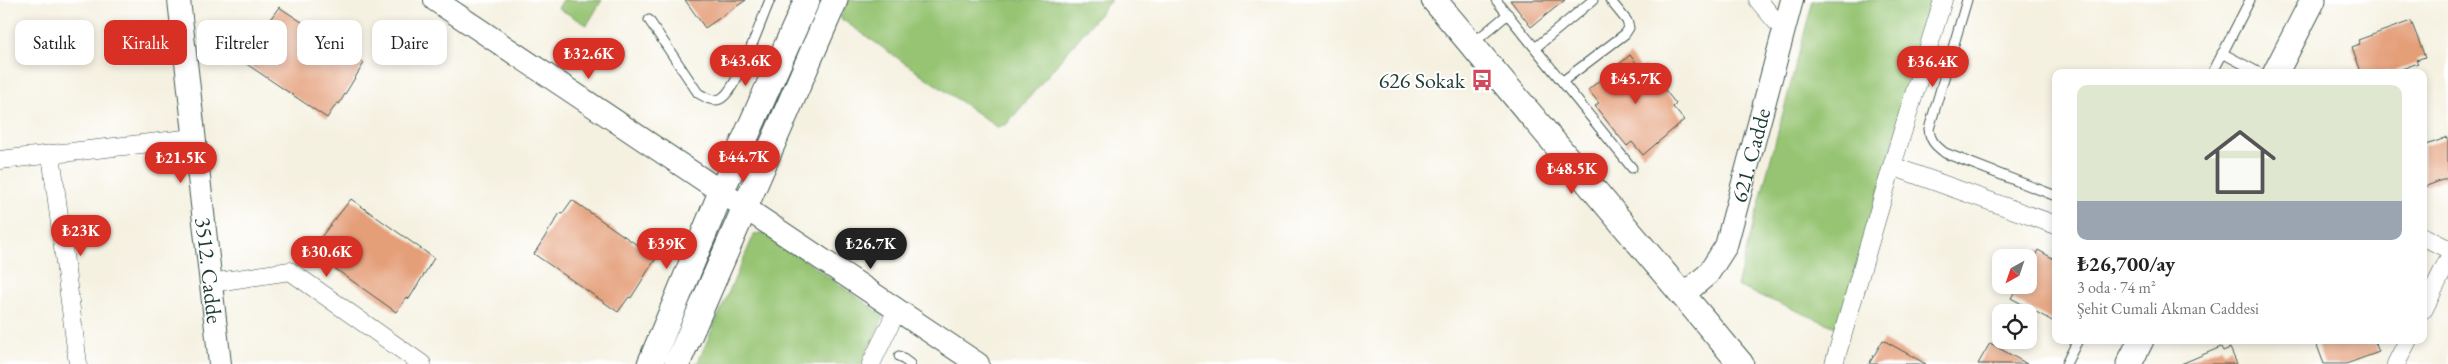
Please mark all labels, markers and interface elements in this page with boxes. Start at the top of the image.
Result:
chip: Satılık [15,20,94,65]
chip: Kiralık [104,20,187,65]
chip: Filtreler [197,20,287,65]
chip: Yeni [297,20,362,65]
chip: Daire [372,20,447,65]
pin: ₺32.6K [548,38,630,80]
text: ₺32.6K [564,43,614,64]
pin: ₺43.6K [705,44,787,87]
pin: ₺36.4K [1892,46,1974,88]
text: ₺43.6K [721,50,771,71]
text: ₺36.4K [1908,51,1958,72]
pin: ₺45.7K [1595,62,1677,105]
place label: 626 Sokak [1379,66,1466,95]
bus stop icon: 626 Sokak [1469,67,1495,93]
text: ₺45.7K [1611,68,1661,89]
street label: 621. Cadde [1724,104,1777,205]
icon: home [2195,117,2285,207]
pin: ₺44.7K [703,140,785,183]
pin: ₺21.5K [140,142,222,184]
text: ₺44.7K [719,146,769,167]
text: ₺21.5K [156,147,206,168]
pin: ₺48.5K [1531,152,1613,195]
text: ₺48.5K [1547,158,1597,179]
pin: ₺23K [51,214,111,257]
street label: 3512. Cadde [189,216,230,325]
text: ₺23K [62,220,100,241]
pin: ₺39K [637,228,697,270]
pin: ₺26.7K [830,228,912,270]
text: ₺39K [648,233,686,254]
text: ₺26.7K [846,233,896,254]
pin: ₺30.6K [286,236,368,278]
text: ₺30.6K [302,241,352,262]
north arrow [1992,249,2038,294]
map controls [1992,249,2037,349]
text: ₺26,700/ay [2077,250,2175,277]
text: 3 oda · 74 m² [2077,277,2156,298]
text: Şehit Cumali Akman Caddesi [2077,298,2259,319]
button: locate [1992,304,2037,349]

